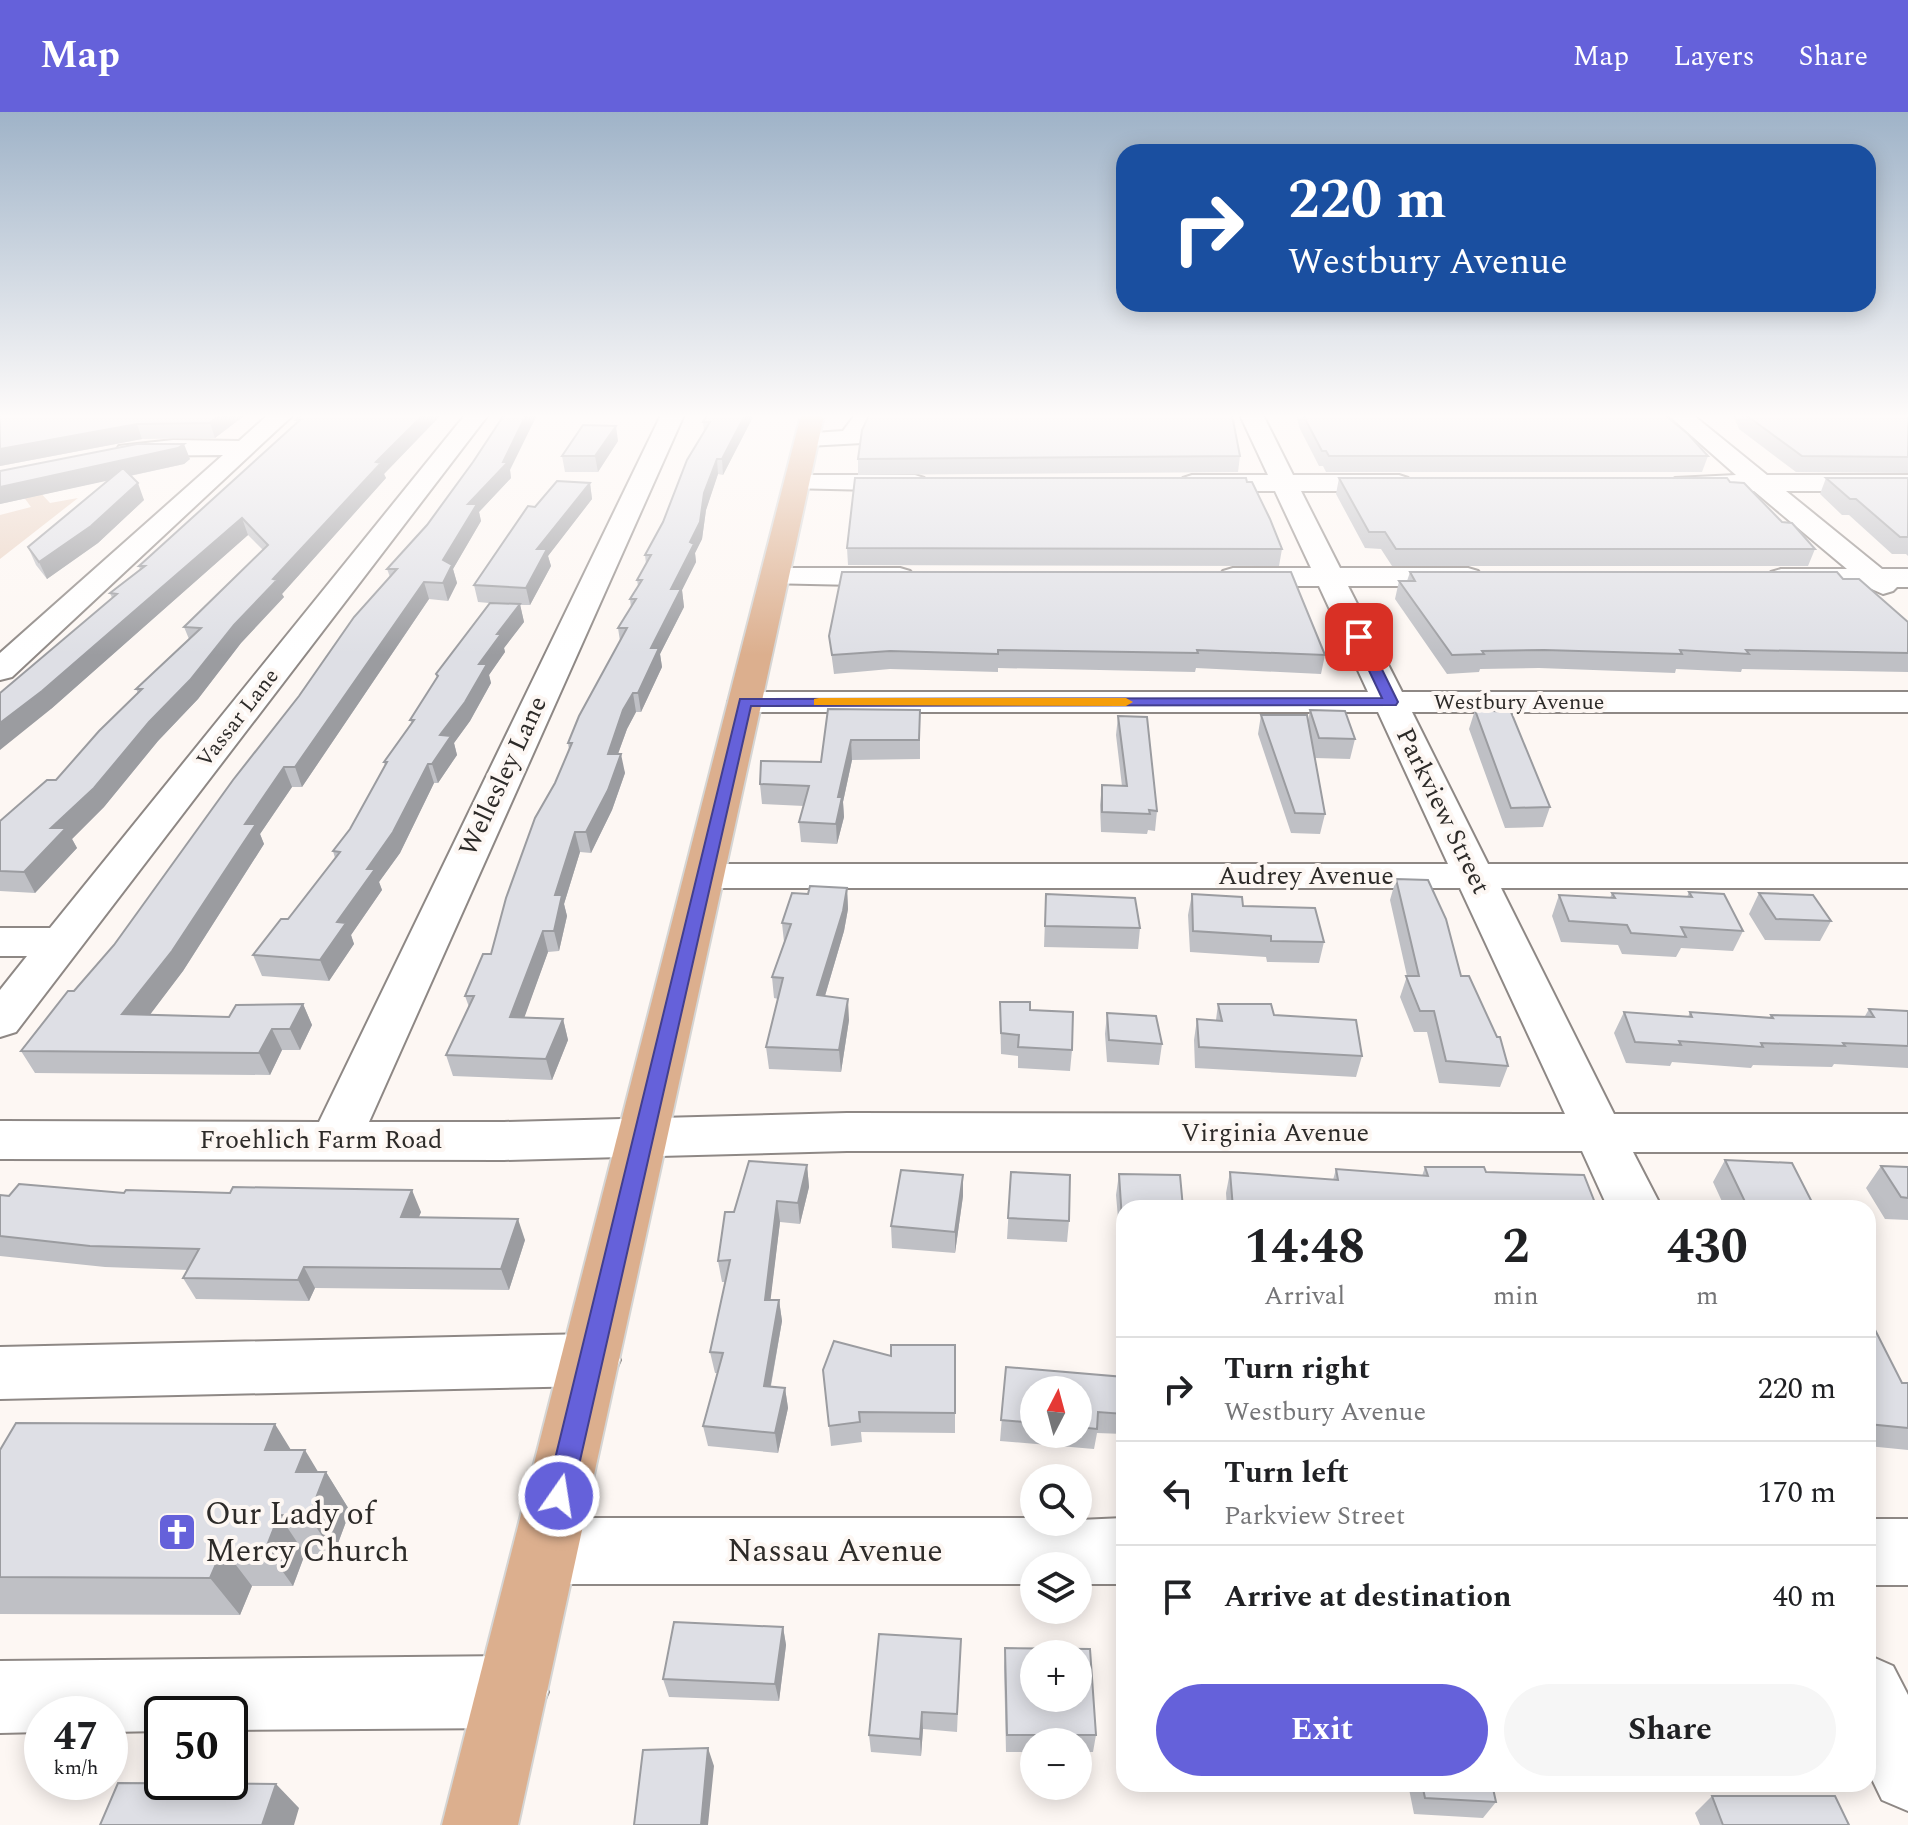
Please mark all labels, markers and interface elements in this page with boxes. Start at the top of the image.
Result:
text: Map [40,27,120,85]
text: Map [1573,35,1629,78]
text: Layers [1673,35,1755,78]
text: Share [1799,35,1868,78]
text: 220 m [1288,158,1447,243]
icon: right [1156,176,1260,280]
text: Westbury Avenue [1288,235,1568,290]
pin [1325,603,1393,671]
icon: arrive [1337,615,1381,659]
street label: Vassar Lane [189,661,287,775]
street label: Westbury Avenue [1434,686,1604,719]
street label: Wellesley Lane [448,689,558,863]
street label: Parkview Street [1385,721,1501,901]
street label: Audrey Avenue [1218,856,1394,896]
street label: Virginia Avenue [1181,1113,1369,1153]
street label: Froehlich Farm Road [199,1120,443,1160]
text: 14:48 [1244,1211,1365,1284]
text: 2 [1502,1211,1529,1284]
text: 430 [1667,1211,1748,1284]
text: Arrival [1264,1276,1345,1316]
text: min [1493,1276,1539,1316]
text: m [1696,1276,1718,1316]
text: Turn right [1224,1346,1370,1392]
text: 220 m [1758,1366,1836,1412]
icon: right [1156,1367,1200,1411]
north arrow [1020,1376,1092,1448]
map controls [1020,1376,1092,1800]
text: Westbury Avenue [1224,1392,1426,1432]
text: Turn left [1224,1450,1349,1496]
position arrow [517,1454,601,1538]
button: search [1020,1464,1092,1536]
text: 170 m [1758,1470,1836,1516]
icon: left [1156,1471,1200,1515]
place label: Our Lady of Mercy Church [205,1490,409,1576]
text: Parkview Street [1224,1496,1405,1536]
church icon: Our Lady of Mercy Church [156,1511,198,1553]
street label: Nassau Avenue [727,1527,943,1576]
button: layers [1020,1552,1092,1624]
text: Arrive at destination [1224,1574,1511,1620]
text: 40 m [1773,1574,1836,1620]
icon: arrive [1156,1575,1200,1619]
button: + [1020,1640,1092,1712]
button: Exit [1156,1684,1488,1776]
button: Share [1504,1684,1836,1776]
speed limit sign: 50 [144,1696,248,1800]
text: 47 [54,1707,98,1768]
button: − [1020,1728,1092,1800]
text: km/h [54,1753,99,1783]

